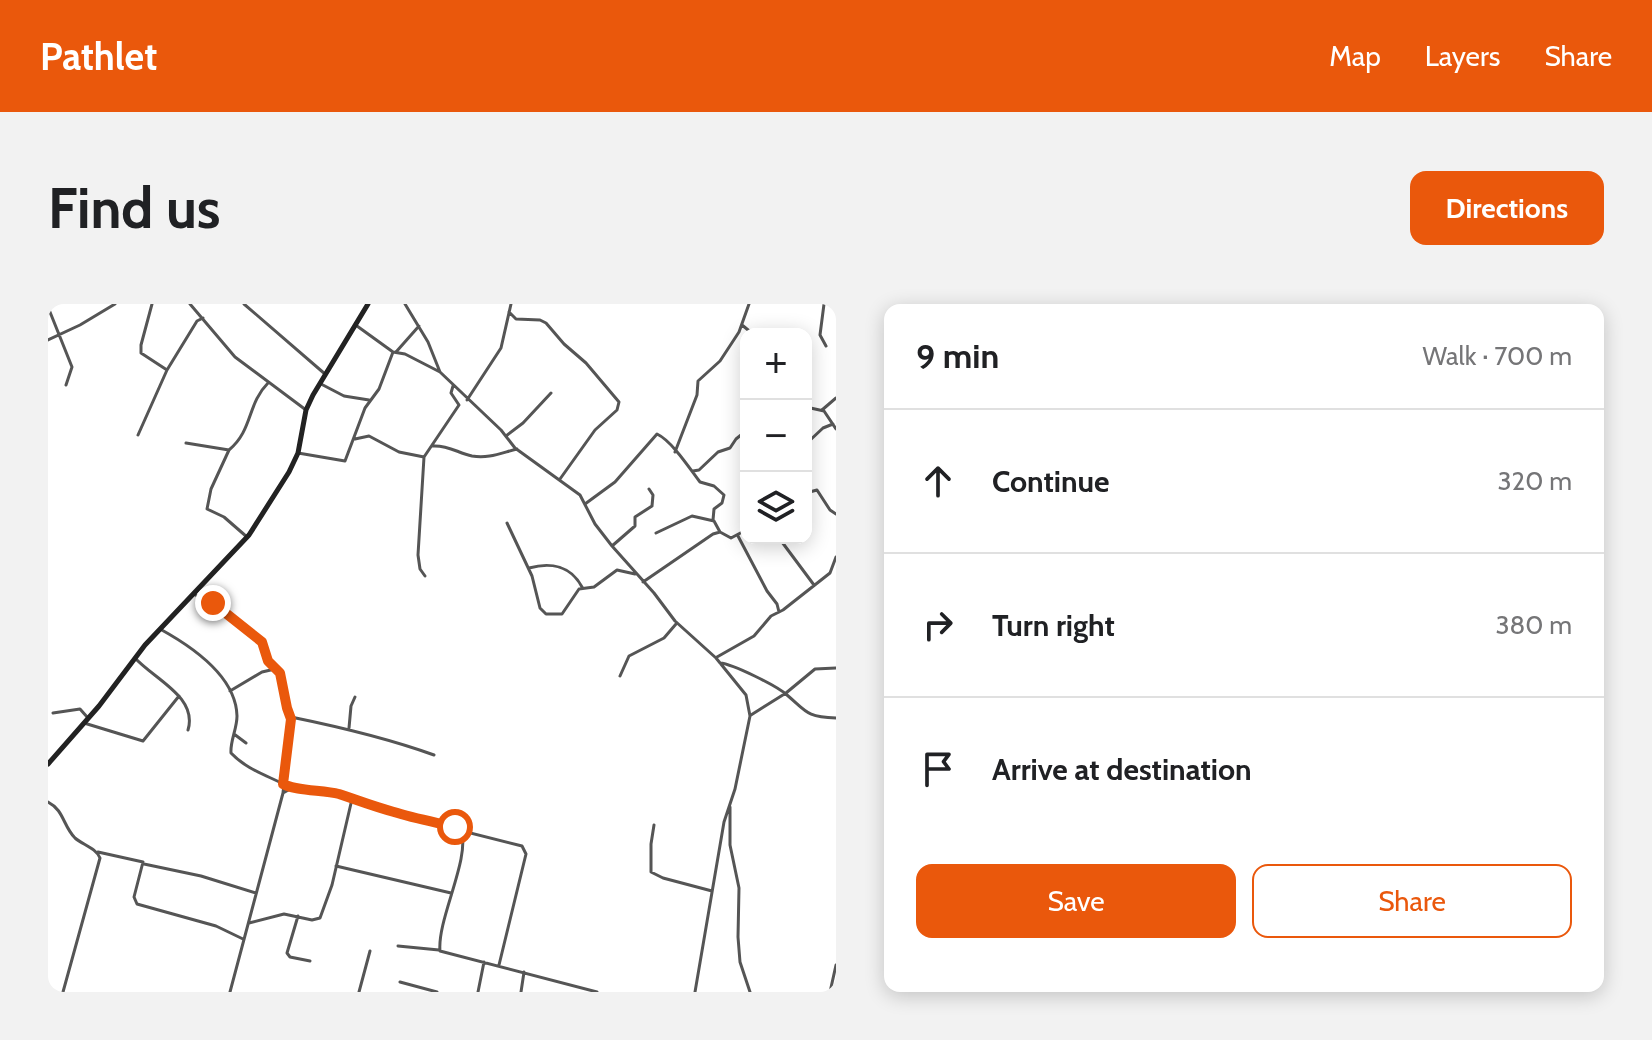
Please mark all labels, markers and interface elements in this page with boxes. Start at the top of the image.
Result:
text: Pathlet [40,33,157,80]
text: Map [1329,39,1381,73]
text: Layers [1425,39,1500,73]
text: Share [1544,39,1612,73]
button: Directions [1410,171,1604,245]
text: Find us [48,174,221,242]
map controls [740,328,812,544]
button: + [740,328,812,400]
text: 9 min [916,335,999,377]
text: Walk · 700 m [1422,340,1572,372]
button: − [740,400,812,472]
icon: ahead [916,459,960,503]
text: Continue [992,463,1109,500]
text: 320 m [1498,465,1572,497]
button: layers [740,472,812,544]
route end [195,585,231,621]
icon: right [916,603,960,647]
text: Turn right [992,607,1115,644]
text: 380 m [1495,609,1572,641]
icon: arrive [916,747,960,791]
text: Arrive at destination [992,751,1252,788]
route start [437,809,473,845]
button: Save [916,864,1236,938]
button: Share [1252,864,1572,938]

